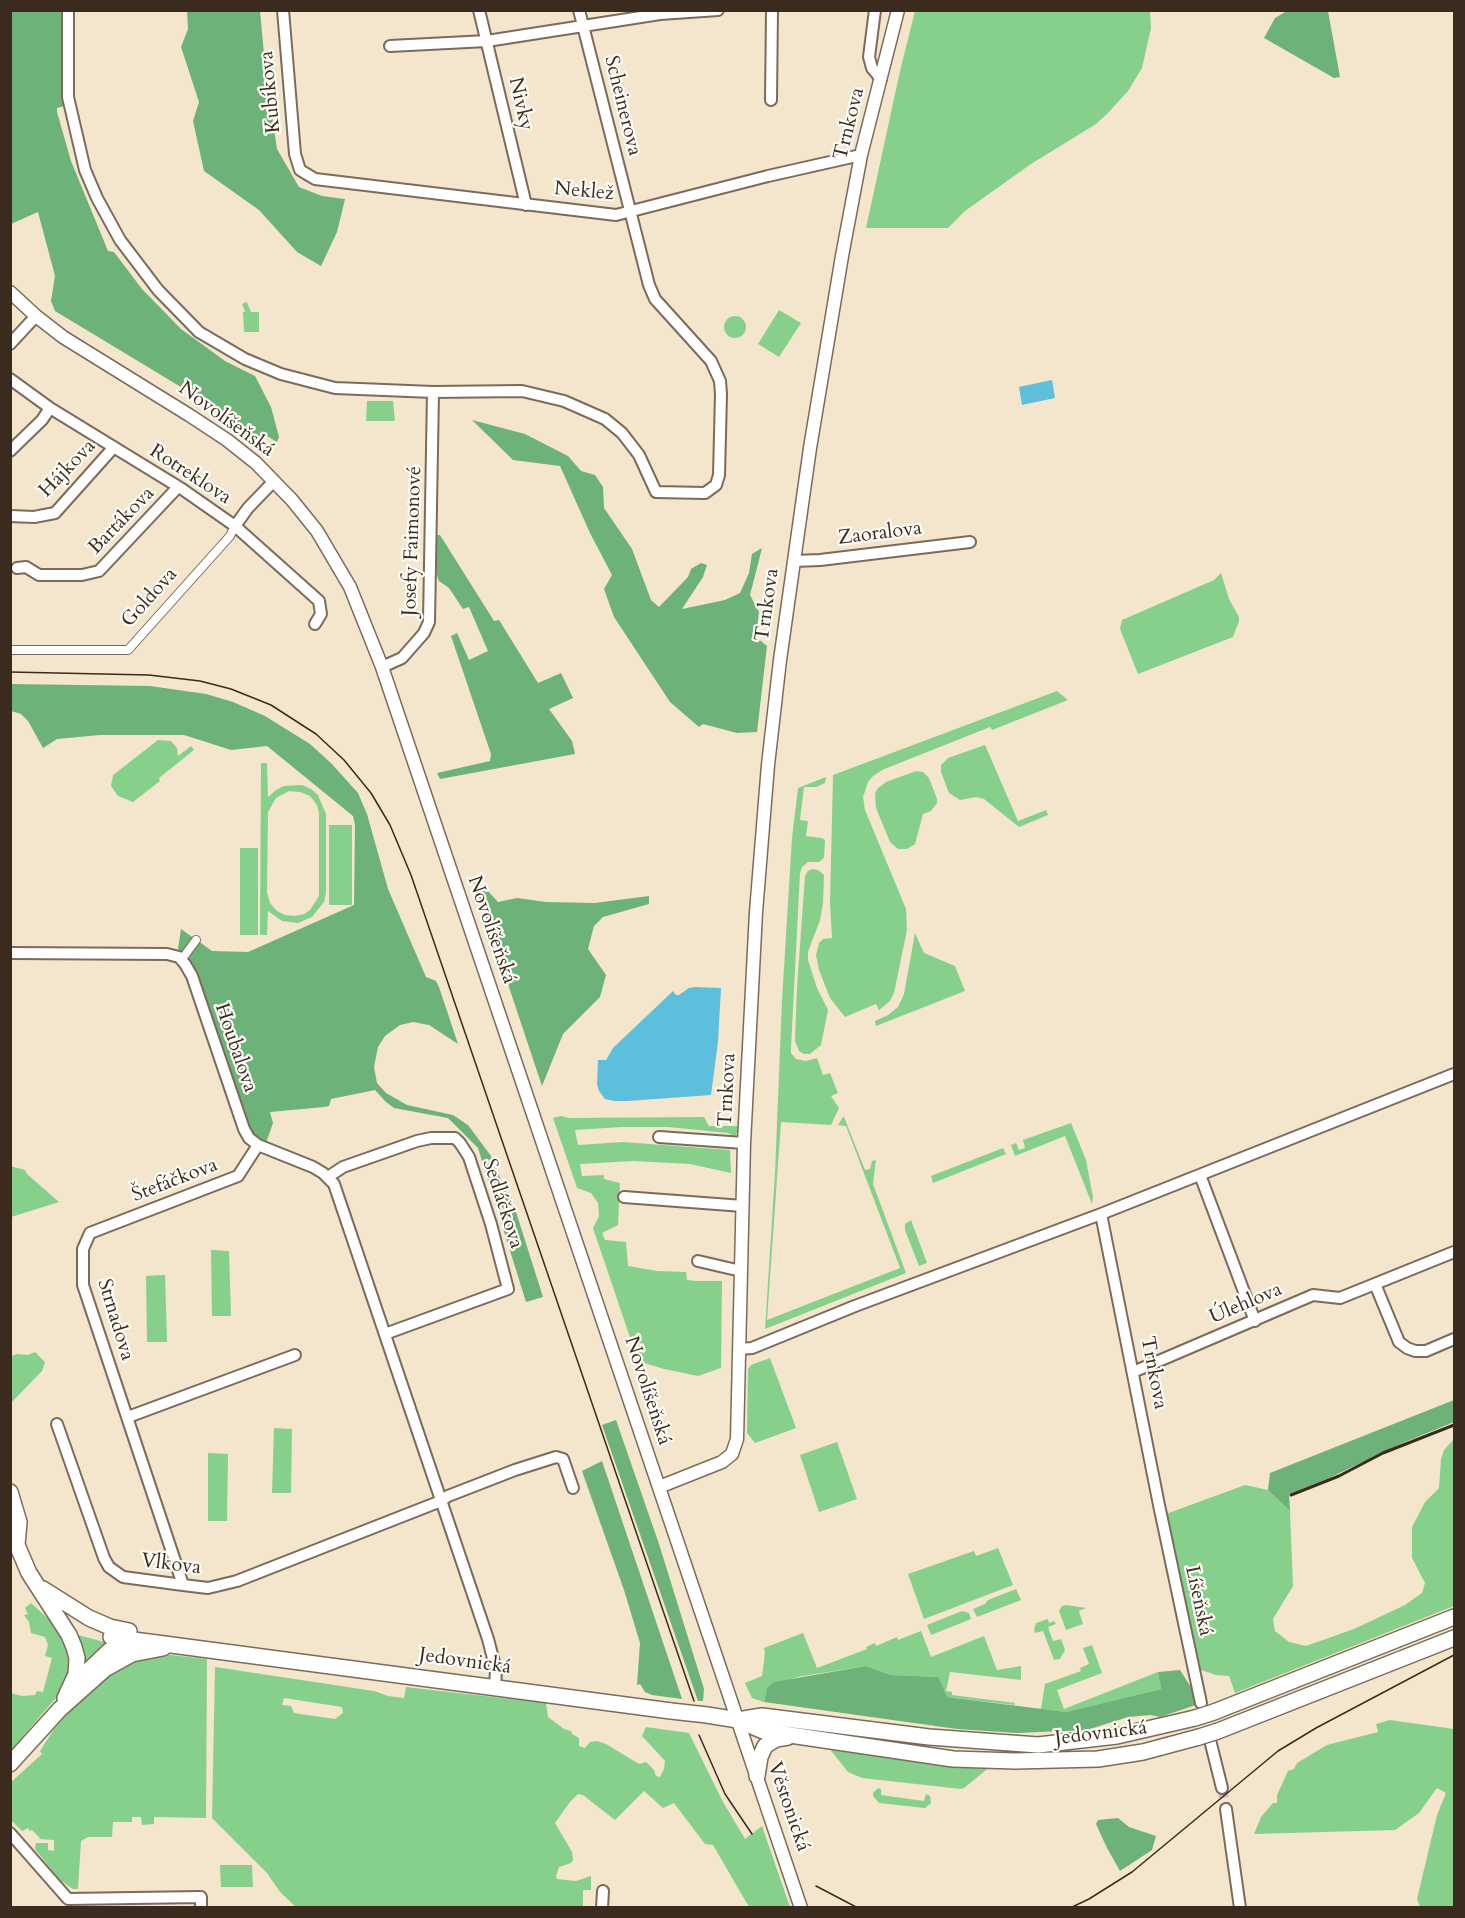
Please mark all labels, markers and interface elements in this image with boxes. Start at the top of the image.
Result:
street label: Kubíkova [255,50,287,134]
street label: Scheinerova [598,54,646,158]
street label: Nivky [502,75,538,133]
street label: Trnkova [829,85,871,163]
street label: Neklež [553,177,615,207]
street label: Novolíšeňská [173,377,279,463]
street label: Hájkova [35,435,101,503]
street label: Rotreklova [145,440,235,510]
street label: Josefy Faimonové [398,466,428,616]
street label: Bartákova [84,482,160,560]
street label: Zaoralova [837,517,923,551]
street label: Goldova [117,563,183,633]
street label: Trnkova [751,567,785,643]
street label: Novolíšeňská [461,873,521,987]
street label: Houbalova [209,1000,261,1096]
street label: Trnkova [714,1053,742,1127]
street label: Štefáčkova [129,1154,221,1208]
street label: Sedláčkova [476,1156,528,1252]
street label: Strnadova [91,1276,139,1364]
street label: Úlehlova [1206,1278,1286,1330]
street label: Novolíšeňská [618,1334,676,1448]
street label: Trnkova [1134,1335,1172,1411]
street label: Vlkova [140,1549,202,1581]
street label: Líšeňská [1179,1564,1217,1638]
street label: Jedovnická [417,1644,513,1680]
street label: Jedovnická [1053,1716,1149,1752]
street label: Věstonická [762,1759,814,1855]

